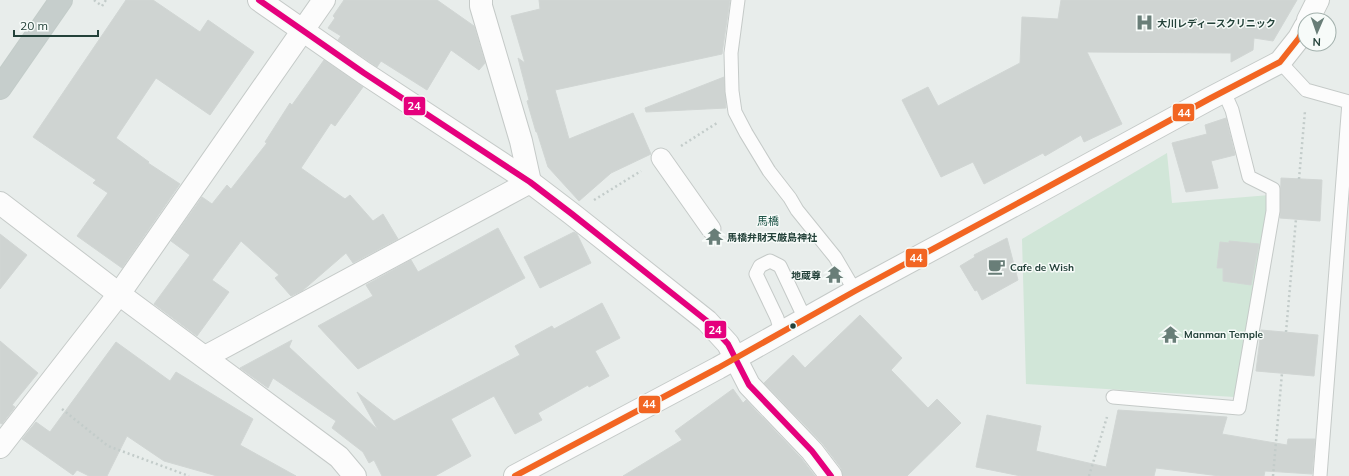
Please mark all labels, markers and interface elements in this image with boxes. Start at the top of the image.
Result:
scale bar [14,12,98,38]
north arrow [1297,12,1337,52]
hospital icon: 大川レディースクリニック [1134,13,1154,33]
place label: 大川レディースクリニック [1157,17,1276,30]
text: 20 m [20,18,48,33]
text: N [1312,35,1321,49]
line badge: 24 [403,96,426,116]
text: 24 [407,99,421,113]
line badge: 44 [1172,103,1195,122]
text: 44 [1177,106,1191,120]
district label: 馬橋 [757,214,779,228]
temple icon: 馬橋弁財天厳島神社 [704,227,724,247]
place label: 馬橋弁財天厳島神社 [727,231,818,244]
line badge: 44 [905,248,928,268]
text: 44 [909,251,923,265]
cafe icon: Cafe de Wish [987,257,1007,277]
place label: Cafe de Wish [1010,261,1074,274]
temple icon: 地蔵尊 [824,265,844,285]
place label: 地蔵尊 [791,269,821,282]
line badge: 24 [704,320,727,339]
unlabelled marker [788,321,798,331]
text: 24 [708,323,722,337]
temple icon: Manman Temple [1161,324,1181,344]
place label: Manman Temple [1184,328,1264,341]
line badge: 44 [638,395,661,414]
text: 44 [642,397,656,411]

